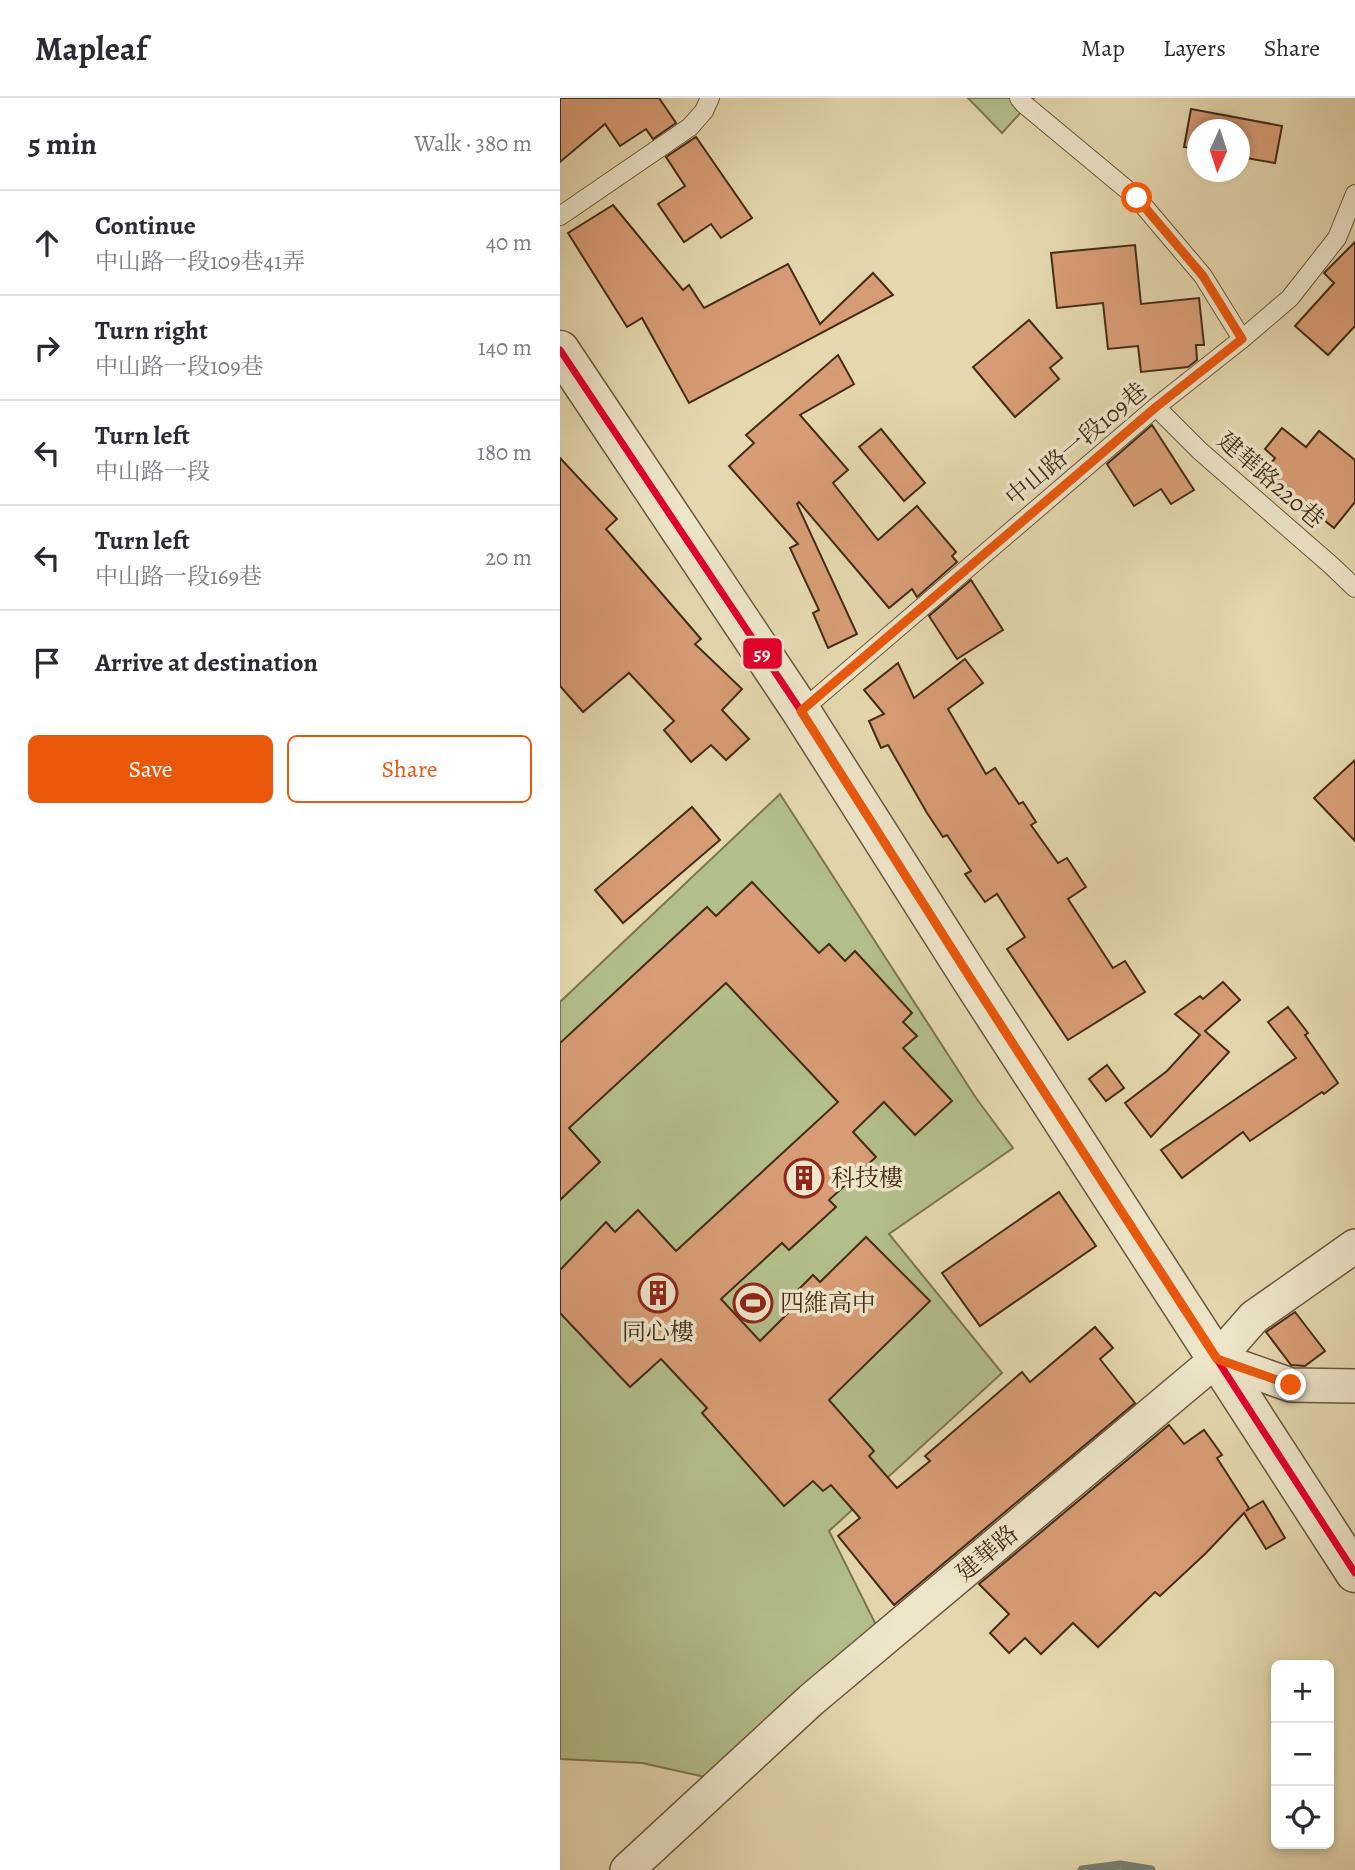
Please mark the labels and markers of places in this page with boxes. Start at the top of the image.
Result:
building icon: 科技樓 [783,1157,825,1199]
place label: 科技樓 [831,1162,903,1194]
building icon: 同心樓 [637,1272,679,1314]
sports icon: 四維高中 [732,1282,774,1324]
place label: 四維高中 [780,1287,876,1319]
place label: 同心樓 [622,1316,694,1348]

